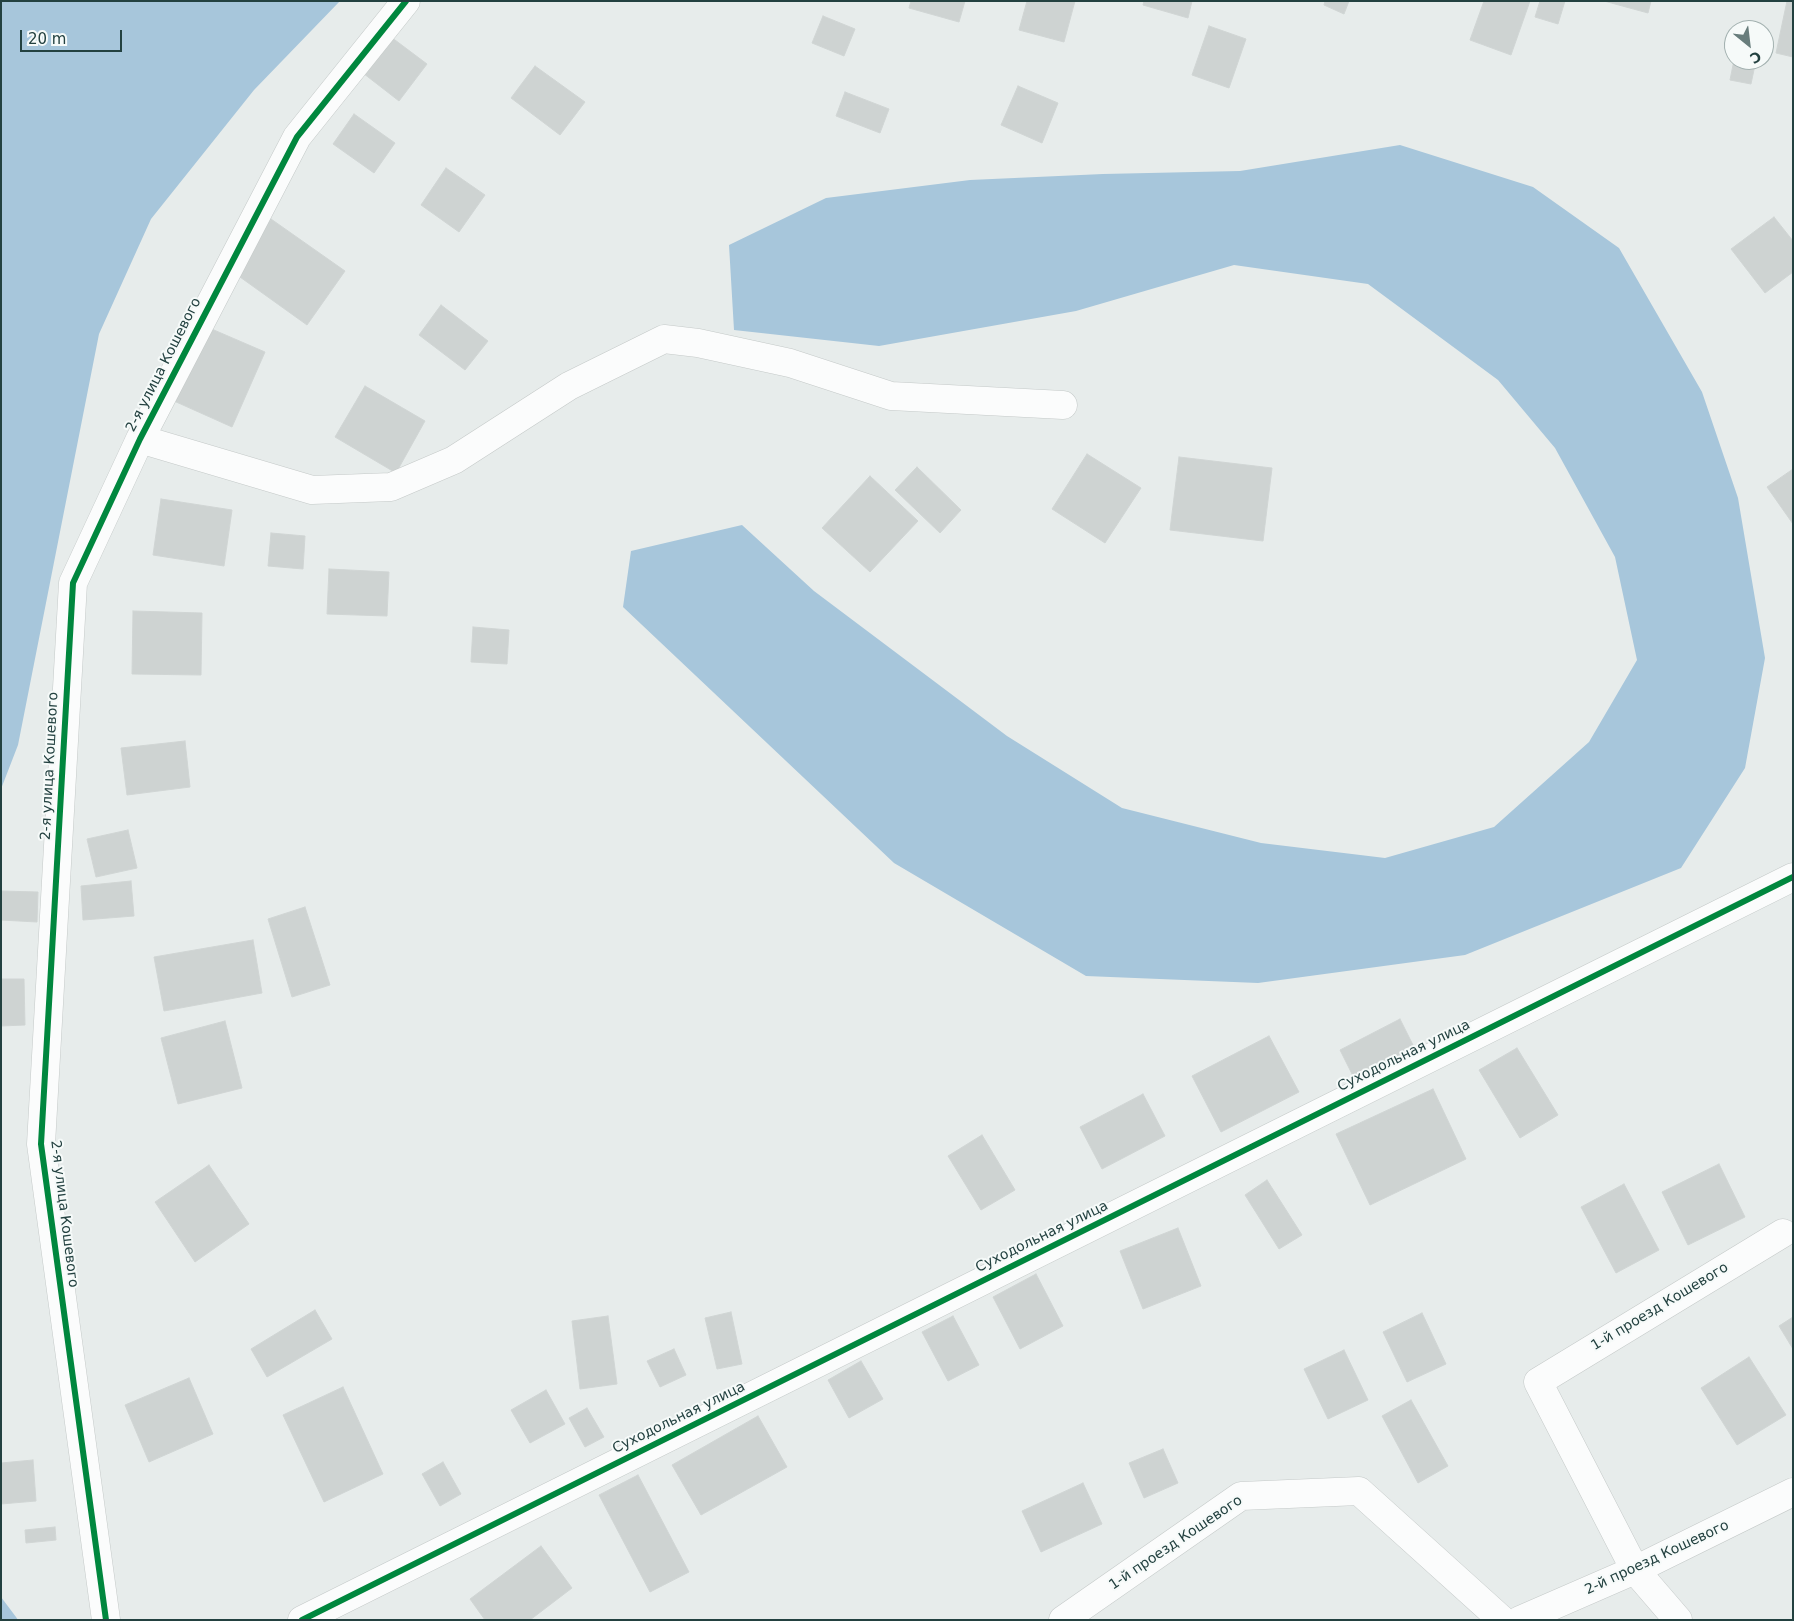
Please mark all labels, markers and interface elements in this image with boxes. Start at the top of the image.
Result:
scale bar [22,20,125,52]
north arrow [1724,20,1774,70]
text: 20 m [28,30,66,48]
text: С [1747,48,1764,67]
street label: 2-я улица Кошевого [123,295,205,435]
street label: 2-я улица Кошевого [38,691,62,841]
street label: Суходольная улица [1335,1017,1473,1095]
street label: 2-я улица Кошевого [47,1139,81,1289]
street label: Суходольная улица [973,1198,1111,1276]
street label: 1-й проезд Кошевого [1588,1259,1732,1355]
street label: Суходольная улица [610,1379,748,1457]
street label: 1-й проезд Кошевого [1106,1492,1246,1594]
street label: 2-й проезд Кошевого [1582,1517,1732,1599]

